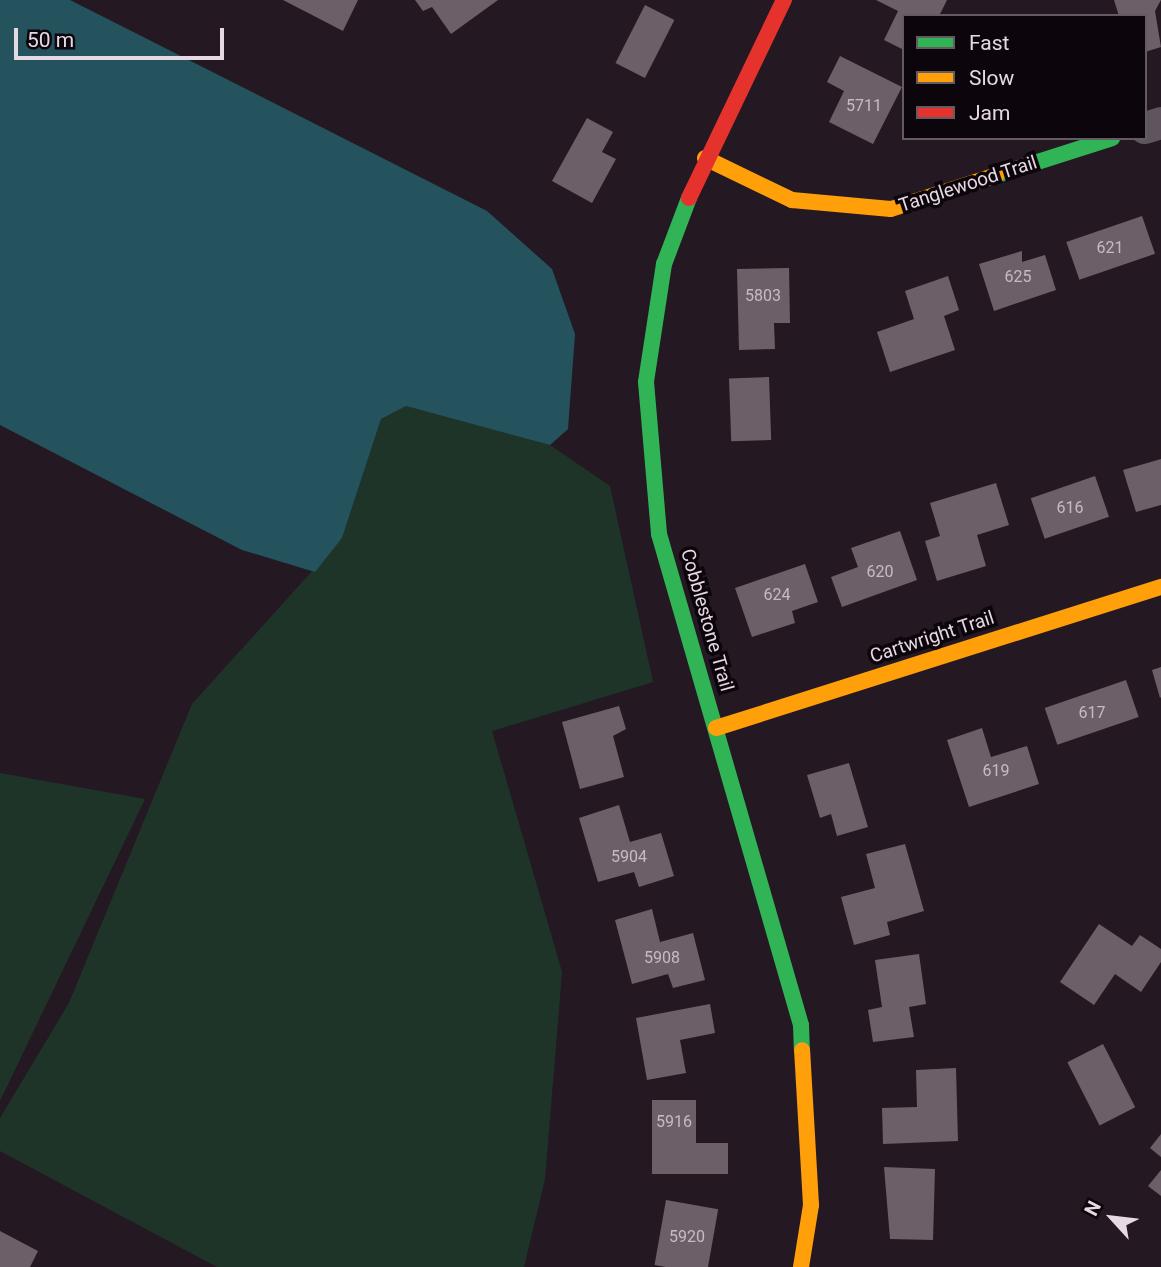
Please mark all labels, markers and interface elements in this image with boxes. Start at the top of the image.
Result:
scale bar [18,14,228,58]
legend [902,14,1147,140]
text: 50 m [27,28,74,52]
text: Fast [969,31,1009,55]
text: Slow [969,66,1014,90]
house number: 5711 [846,96,882,116]
text: Jam [969,101,1010,125]
street label: Tanglewood Trail [896,151,1040,217]
house number: 621 [1097,238,1123,258]
house number: 625 [1005,267,1031,287]
house number: 5803 [745,286,781,306]
house number: 616 [1057,498,1083,518]
street label: Cobblestone Trail [676,546,738,694]
house number: 620 [867,562,893,582]
house number: 624 [764,585,790,605]
street label: Cartwright Trail [867,606,997,668]
house number: 617 [1079,703,1105,723]
house number: 619 [983,761,1009,781]
house number: 5904 [611,847,647,867]
house number: 5908 [644,948,680,968]
house number: 5916 [656,1112,692,1132]
north arrow [1077,1183,1147,1253]
text: N [1080,1197,1106,1219]
house number: 5920 [669,1227,705,1247]

